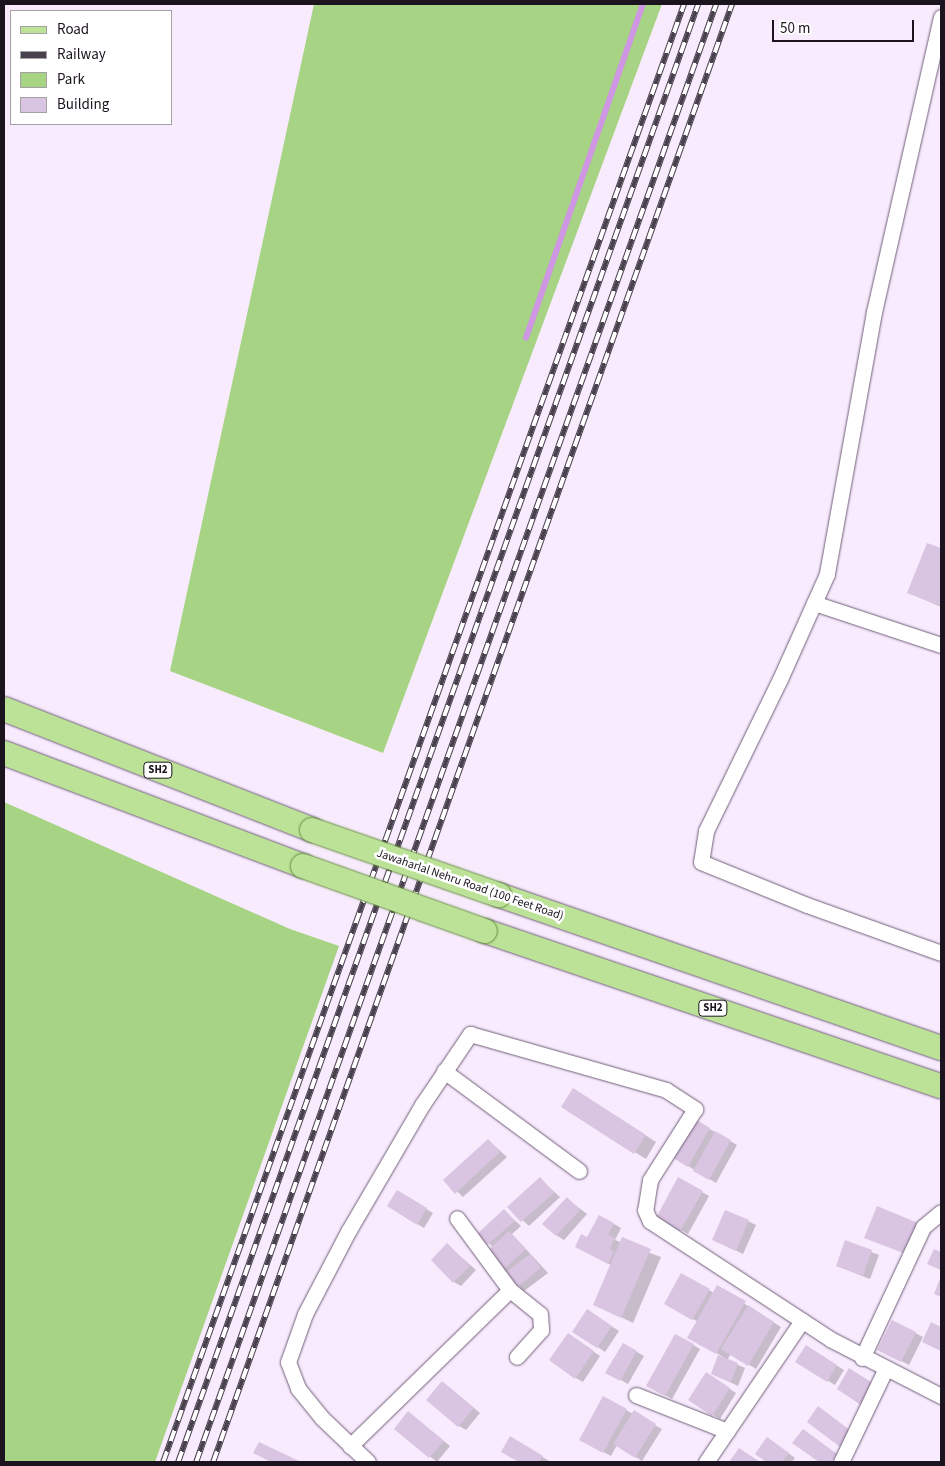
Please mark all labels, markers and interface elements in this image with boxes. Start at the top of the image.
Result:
legend [10,10,172,125]
scale bar [775,10,918,42]
text: 50 m [780,18,810,39]
text: Road [57,19,89,40]
text: Railway [57,44,106,65]
text: Park [57,69,85,90]
text: Building [57,94,109,115]
road number: SH2 [143,762,173,778]
street label: Jawaharlal Nehru Road (100 Feet Road) [375,846,565,924]
road number: SH2 [698,1000,728,1016]

